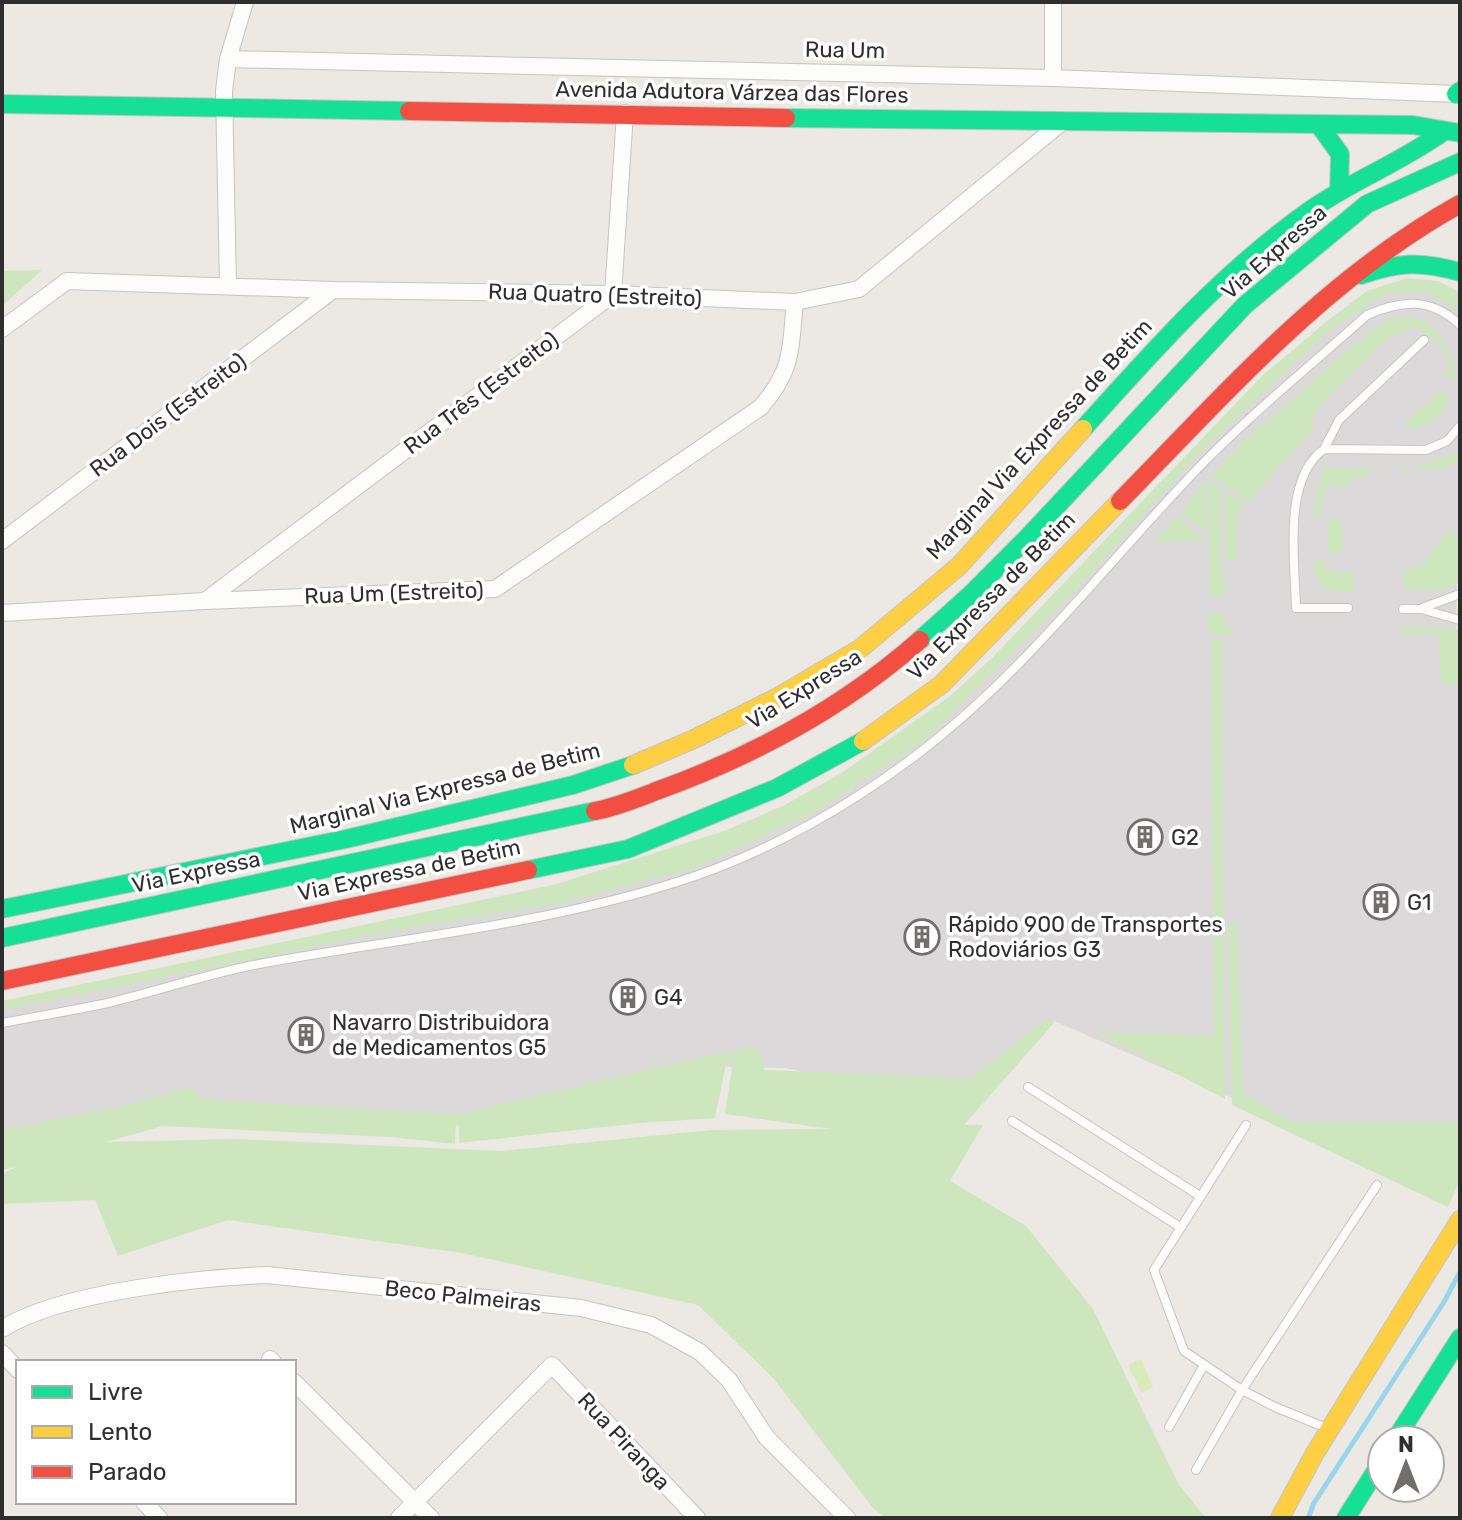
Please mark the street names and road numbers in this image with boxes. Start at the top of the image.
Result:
street label: Rua Um [805,36,885,64]
street label: Avenida Adutora Várzea das Flores [555,75,909,109]
street label: Via Expressa [1216,199,1332,305]
street label: Rua Quatro (Estreito) [487,278,703,312]
street label: Marginal Via Expressa de Betim [920,313,1158,565]
street label: Rua Três (Estreito) [398,326,564,460]
street label: Rua Dois (Estreito) [84,347,252,483]
street label: Via Expressa de Betim [901,506,1081,686]
street label: Rua Um (Estreito) [304,576,484,610]
street label: Via Expressa [741,643,867,735]
street label: Marginal Via Expressa de Betim [287,736,603,840]
street label: Via Expressa de Betim [295,833,523,907]
street label: Via Expressa [129,845,263,899]
street label: Beco Palmeiras [383,1274,543,1318]
street label: Rua Piranga [572,1387,676,1495]

